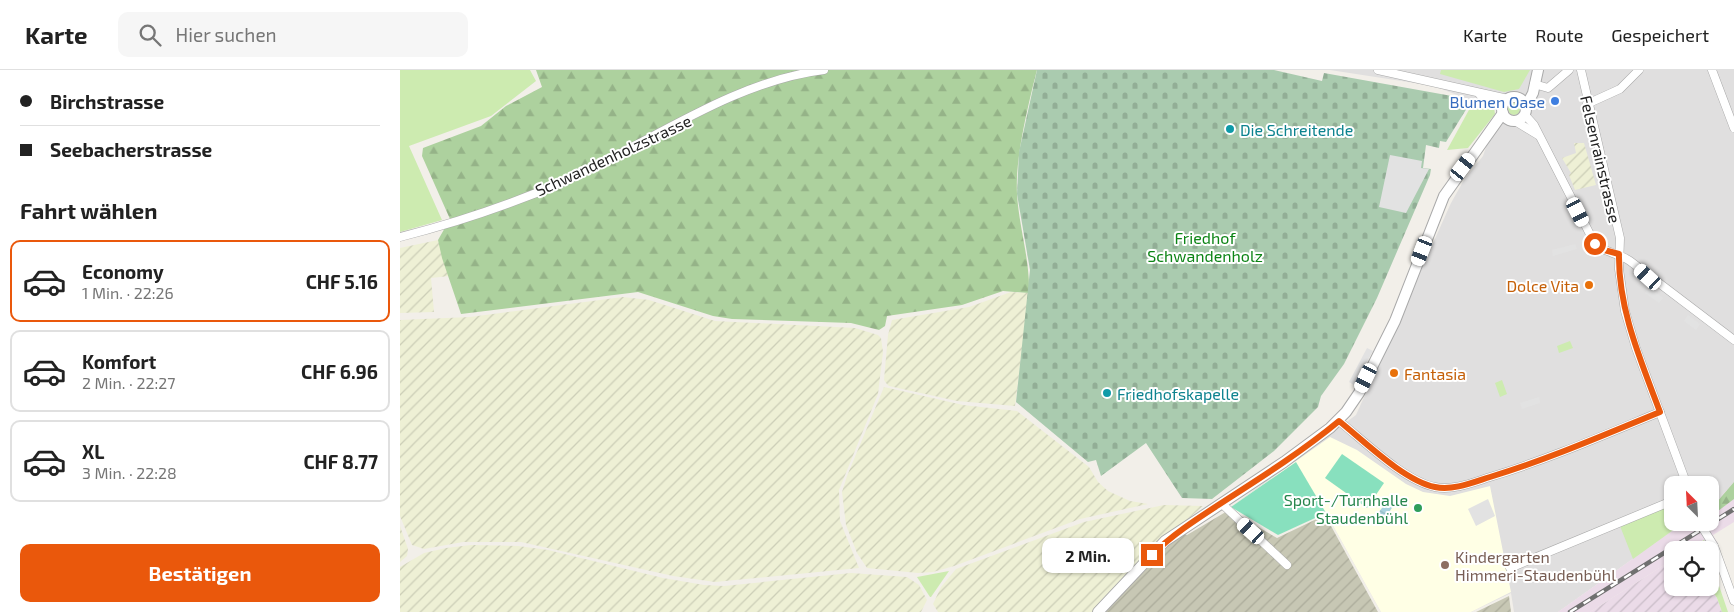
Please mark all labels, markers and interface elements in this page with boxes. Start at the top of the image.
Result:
search box [118,12,468,57]
text: Karte [25,20,88,49]
icon: search [136,21,164,49]
text: Hier suchen [176,23,277,46]
text: Karte [1463,24,1507,46]
text: Route [1535,24,1583,46]
text: Gespeichert [1611,24,1709,46]
text: Birchstrasse [50,90,164,113]
place label: Blumen Oase [1450,92,1545,111]
street label: Felsenrainstrasse [1577,93,1625,225]
marker: Blumen Oase [1549,95,1561,107]
street label: Schwandenholzstrasse [532,110,694,200]
place label: Die Schreitende [1240,120,1353,139]
marker: Die Schreitende [1224,123,1236,135]
text: Seebacherstrasse [50,138,212,161]
car [1447,151,1478,183]
car [1564,195,1591,229]
text: Fahrt wählen [20,197,158,223]
park label: Friedhof Schwandenholz [1147,228,1263,265]
route start [1584,233,1606,255]
car [1409,234,1434,268]
icon: car [22,259,67,304]
text: Economy [82,260,164,283]
car [1631,261,1664,293]
text: CHF 5.16 [306,270,378,293]
place label: Dolce Vita [1506,276,1579,295]
marker: Dolce Vita [1583,279,1595,291]
text: 1 Min. · 22:26 [82,283,174,302]
icon: car [22,349,67,394]
text: Komfort [82,350,156,373]
text: CHF 6.96 [301,360,378,383]
car [1352,361,1379,395]
place label: Fantasia [1404,364,1466,383]
marker: Fantasia [1388,367,1400,379]
text: 2 Min. · 22:27 [82,373,175,392]
place label: Friedhofskapelle [1117,384,1239,403]
marker: Friedhofskapelle [1101,387,1113,399]
icon: car [22,439,67,484]
text: XL [82,440,104,463]
text: CHF 8.77 [303,450,378,473]
text: 3 Min. · 22:28 [82,463,177,482]
north arrow [1664,476,1719,531]
map controls [1664,476,1719,596]
place label: Sport-/Turnhalle Staudenbühl [1284,490,1408,527]
marker: Sport-/Turnhalle Staudenbühl [1412,502,1424,514]
car [1234,515,1267,547]
callout: 2 Min. [1042,538,1134,572]
button: locate [1664,541,1719,596]
button: Bestätigen [20,544,380,602]
route end [1141,544,1163,566]
text: 2 Min. [1065,546,1111,565]
place label: Kindergarten Himmeri-Staudenbühl [1455,547,1616,584]
marker: Kindergarten Himmeri-Staudenbühl [1439,559,1451,571]

